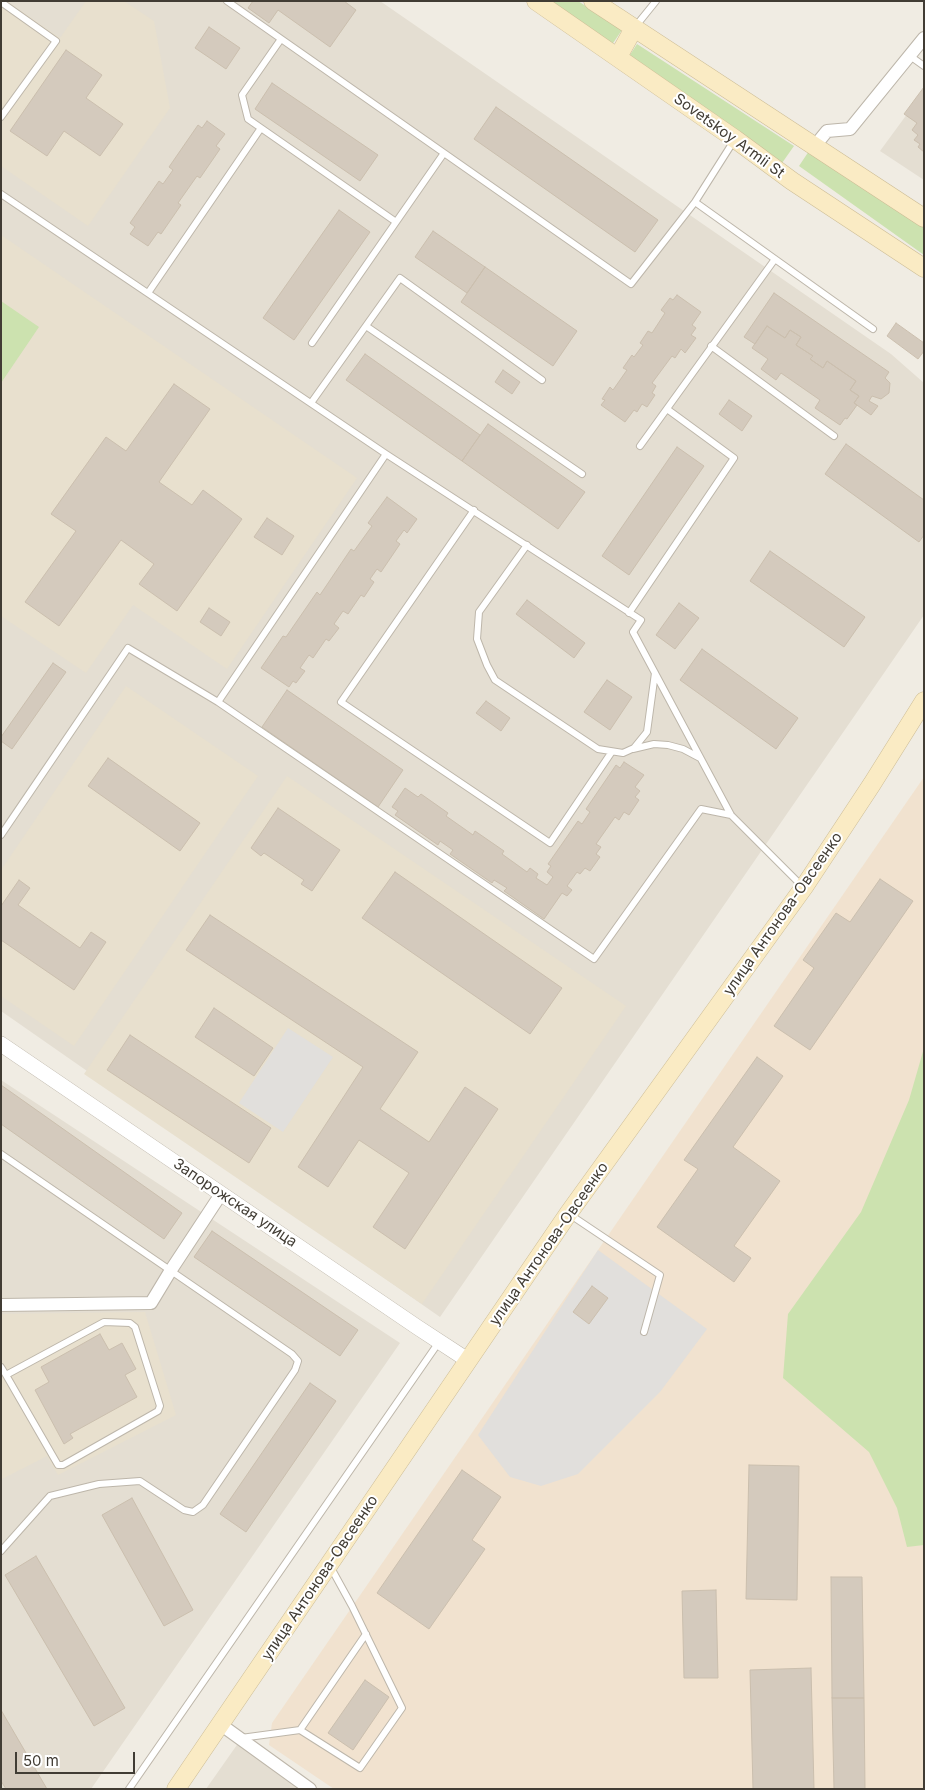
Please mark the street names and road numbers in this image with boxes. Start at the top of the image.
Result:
street label: Sovetskoy Armii St [670,90,788,182]
street label: улица Антонова-Овсеенко [720,829,846,999]
street label: Запорожская улица [170,1155,300,1251]
street label: улица Антонова-Овсеенко [486,1159,612,1329]
street label: улица Антонова-Овсеенко [258,1492,382,1664]

